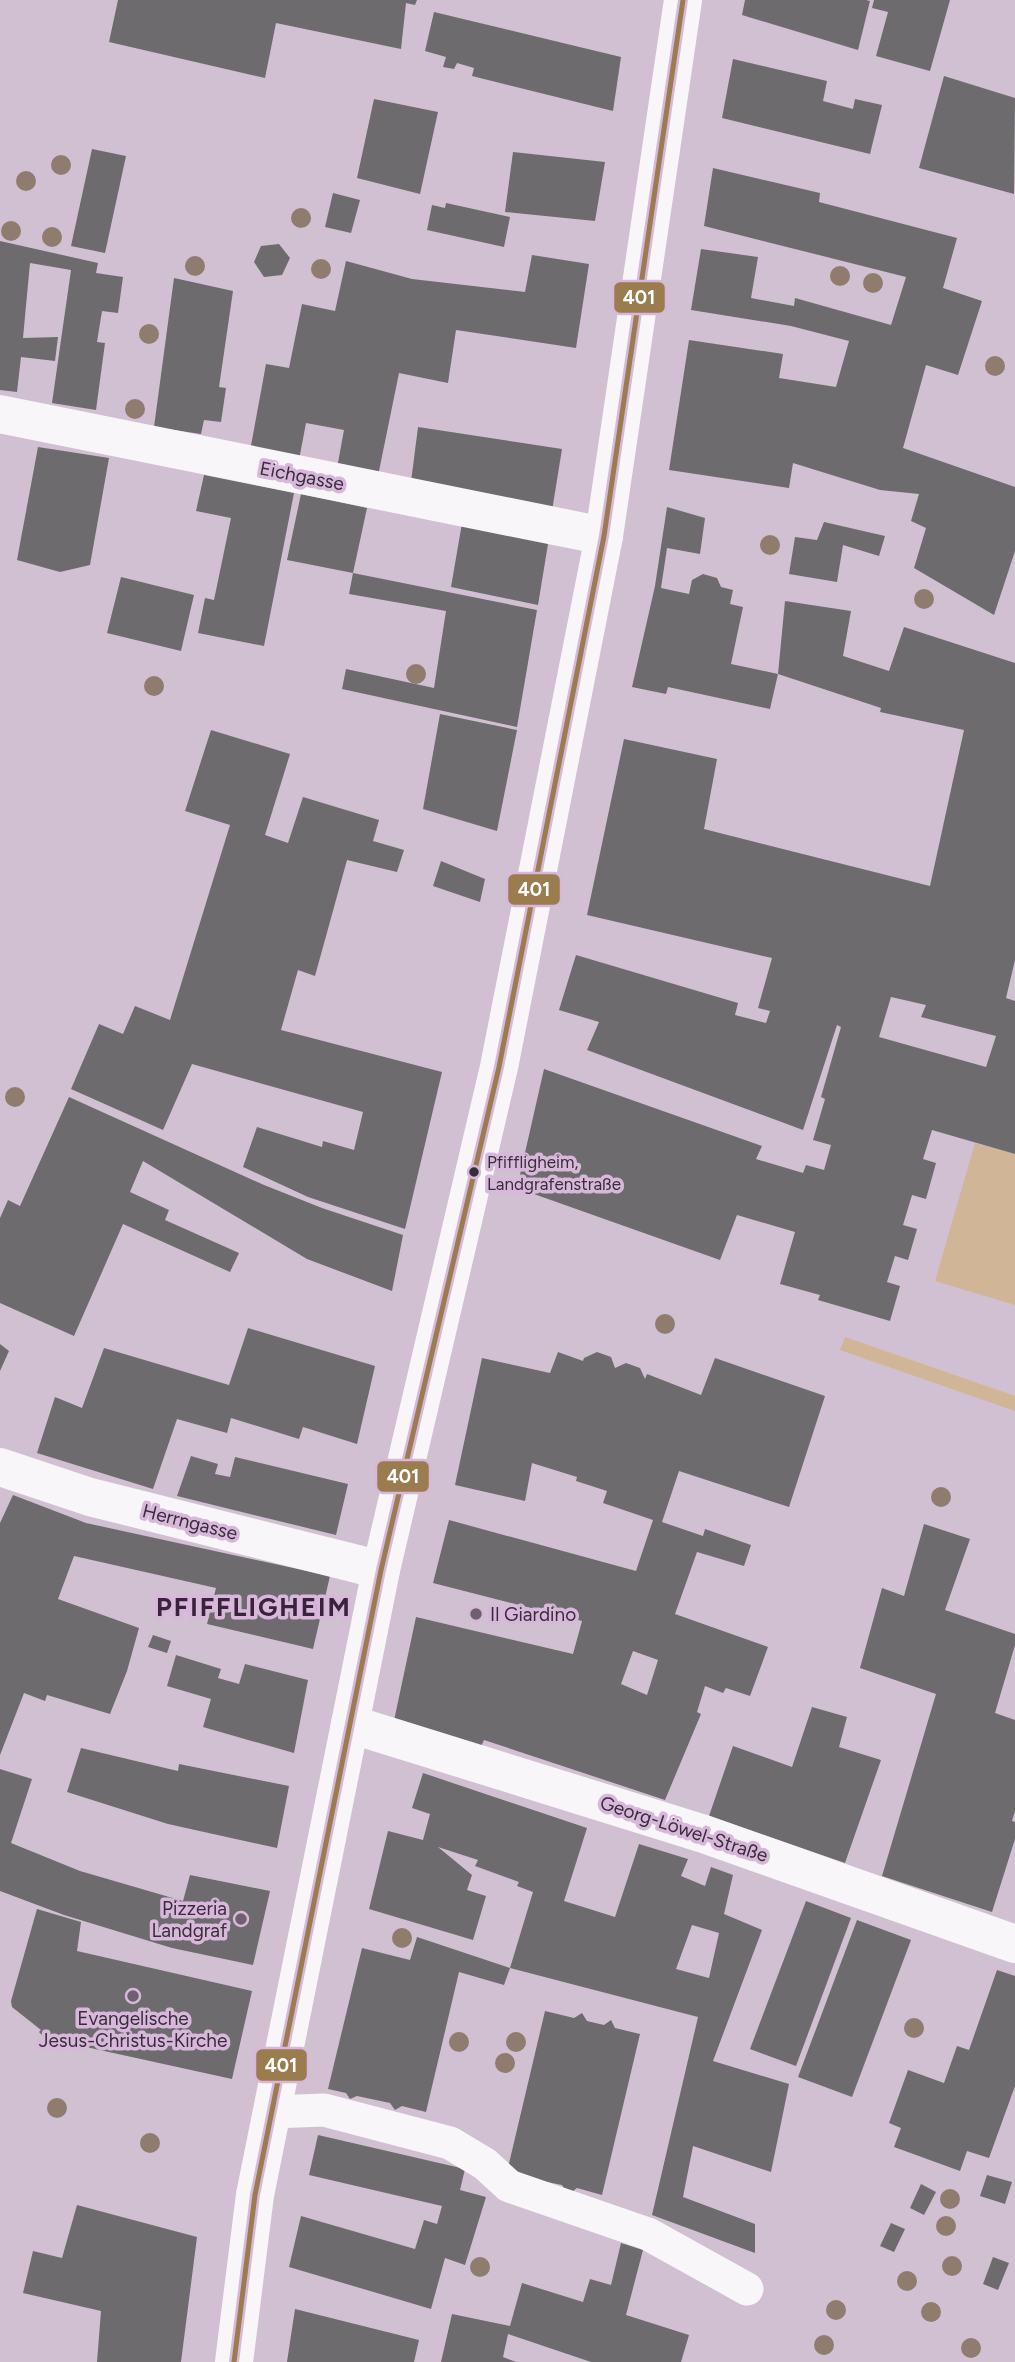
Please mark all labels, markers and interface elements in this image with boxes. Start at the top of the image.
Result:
line badge: 401 [613,281,666,314]
text: 401 [623,286,655,309]
street label: Eichgasse [258,457,346,495]
line badge: 401 [507,873,561,906]
text: 401 [518,878,550,901]
place label: Pfiffligheim, Landgrafenstraße [487,1152,621,1194]
marker: Pfiffligheim, Landgrafenstraße [467,1165,481,1179]
line badge: 401 [376,1460,430,1493]
text: 401 [387,1465,419,1488]
street label: Herrngasse [140,1499,240,1545]
district label: PFIFFLIGHEIM [156,1591,352,1623]
place label: Il Giardino [490,1603,576,1626]
marker: Il Giardino [468,1606,484,1622]
street label: Georg-Löwel-Straße [597,1791,771,1867]
place label: Pizzeria Landgraf [151,1897,227,1942]
marker: Pizzeria Landgraf [233,1911,249,1927]
marker: Evangelische Jesus-Christus-Kirche [125,1988,141,2004]
place label: Evangelische Jesus-Christus-Kirche [39,2007,227,2052]
line badge: 401 [255,2048,308,2082]
text: 401 [265,2054,297,2077]

